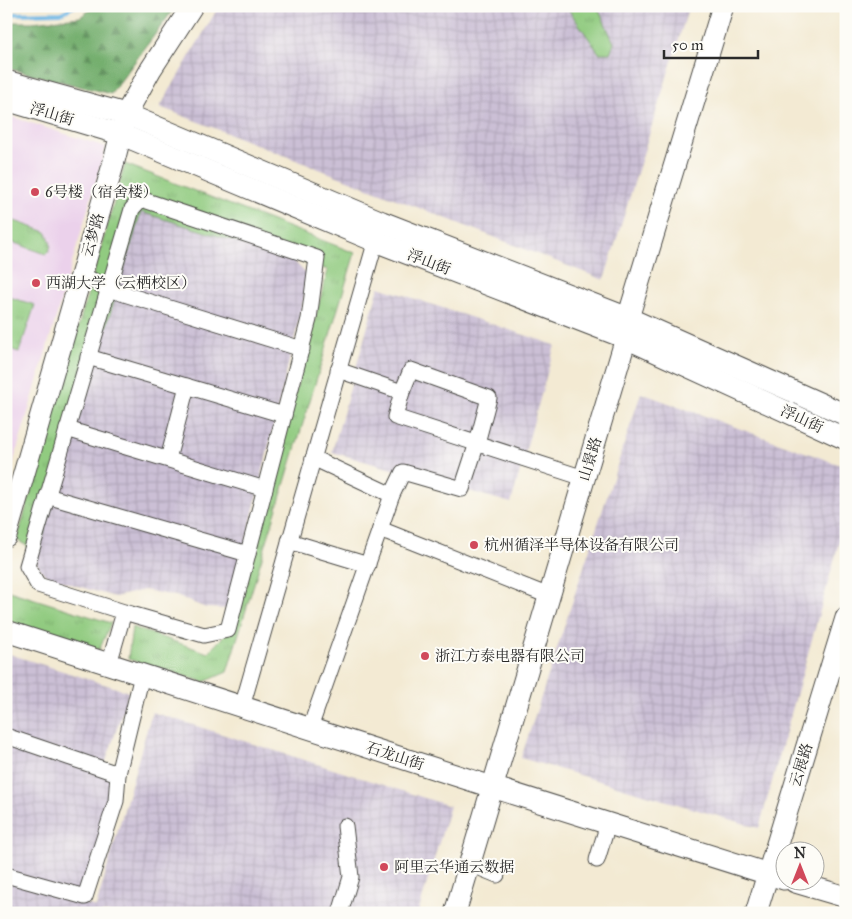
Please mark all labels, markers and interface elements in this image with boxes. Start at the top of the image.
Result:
scale bar [664,28,758,60]
text: 50 m [672,36,704,54]
street label: 浮山街 [28,99,76,129]
place label: 6号楼（宿舍楼） [45,183,158,201]
marker: 6号楼（宿舍楼） [29,186,41,198]
street label: 云梦路 [78,211,108,259]
street label: 浮山街 [405,246,453,278]
place label: 西湖大学（云栖校区） [46,274,196,292]
marker: 西湖大学（云栖校区） [30,277,42,289]
street label: 浮山街 [778,401,826,437]
street label: 山景路 [575,435,605,483]
place label: 杭州循泽半导体设备有限公司 [484,536,679,554]
marker: 杭州循泽半导体设备有限公司 [468,539,480,551]
place label: 浙江方泰电器有限公司 [435,647,585,665]
marker: 浙江方泰电器有限公司 [419,650,431,662]
street label: 石龙山街 [364,738,426,774]
street label: 云展路 [786,741,816,789]
north arrow [774,842,824,892]
text: N [794,845,806,862]
place label: 阿里云华通云数据 [394,858,514,876]
marker: 阿里云华通云数据 [378,861,390,873]

